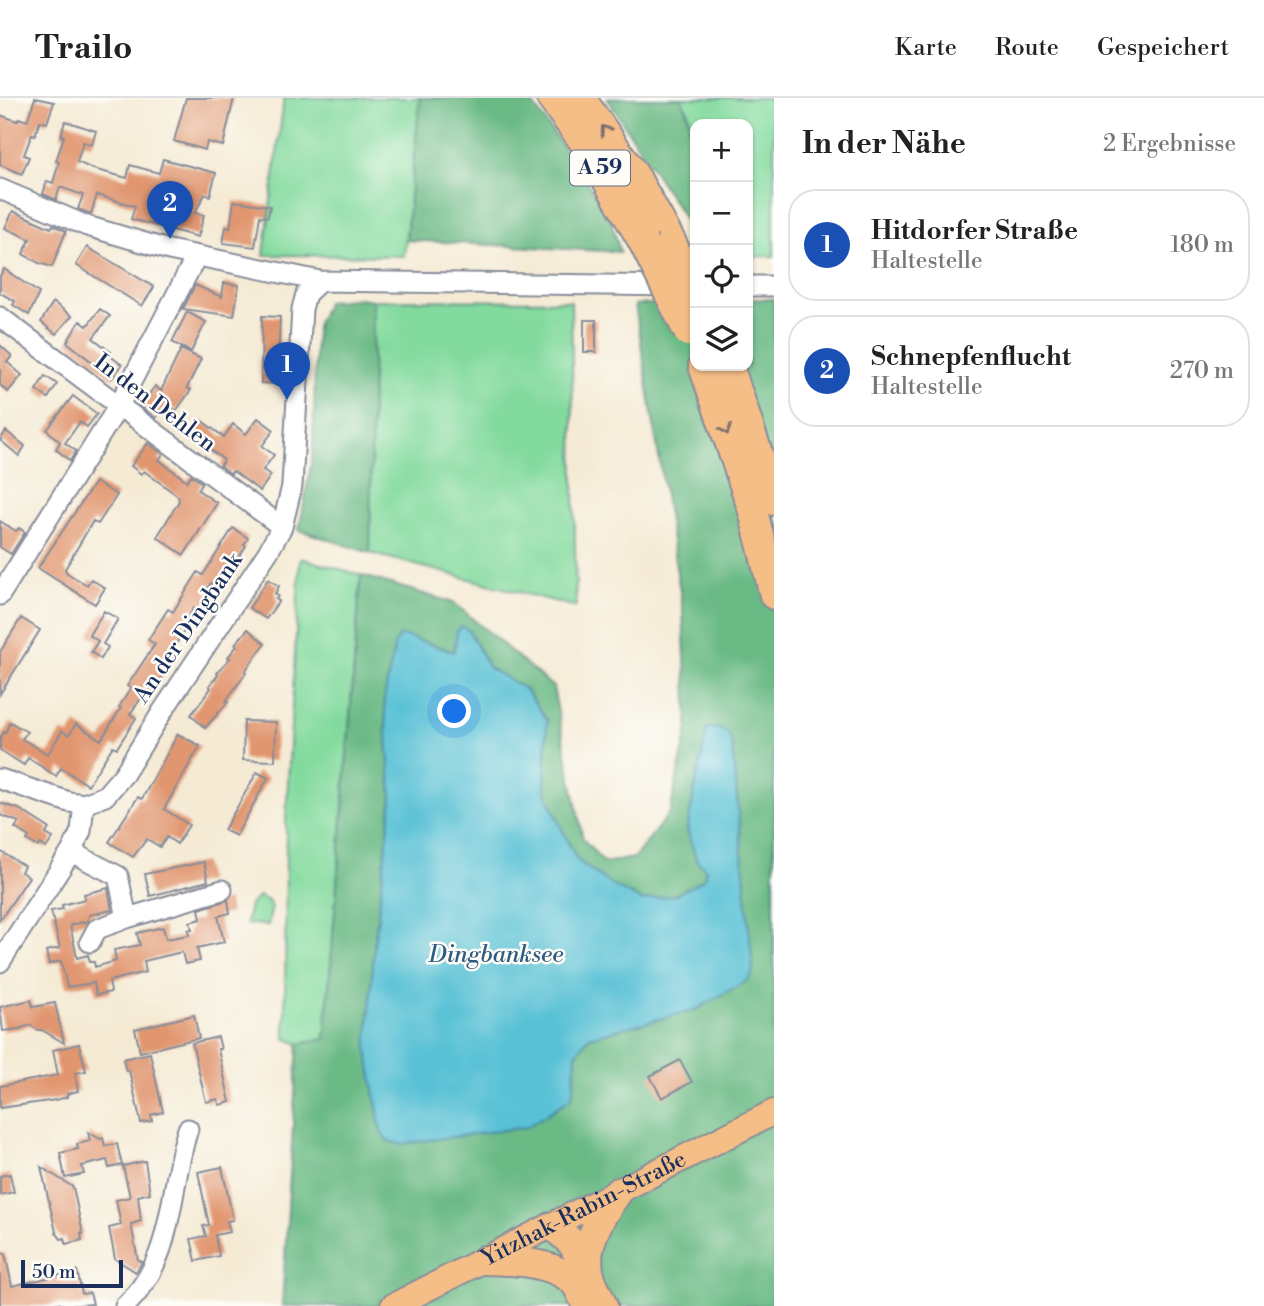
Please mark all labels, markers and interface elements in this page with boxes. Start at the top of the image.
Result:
text: Trailo [35,28,132,69]
text: Karte [895,33,957,63]
text: Route [995,33,1059,63]
text: Gespeichert [1097,33,1229,63]
map controls [690,119,753,371]
button: + [690,119,753,182]
one-way arrow [601,125,613,138]
text: In der Nähe [802,125,966,163]
text: 2 Ergebnisse [1103,130,1236,158]
road number: A 59 [570,150,630,186]
pin: 2 [147,181,193,239]
button: − [690,182,753,245]
text: Hitdorfer Straße [871,215,1078,247]
text: 1 [821,231,833,259]
text: 180 m [1170,231,1234,259]
button: locate [690,245,753,308]
text: Haltestelle [871,247,983,275]
button: layers [690,308,753,371]
text: Schnepfenflucht [871,341,1071,373]
pin: 1 [264,342,310,400]
street label: In den Dehlen [88,348,222,458]
text: 2 [820,357,834,385]
text: 270 m [1170,357,1234,385]
text: Haltestelle [871,373,983,401]
one-way arrow [718,423,732,435]
street label: An der Dingbank [127,547,249,709]
your location [437,694,471,728]
water label: Dingbanksee [428,940,563,970]
street label: Yitzhak-Rabin-Straße [476,1145,691,1273]
scale bar [21,1257,122,1289]
text: 50 m [32,1260,76,1284]

